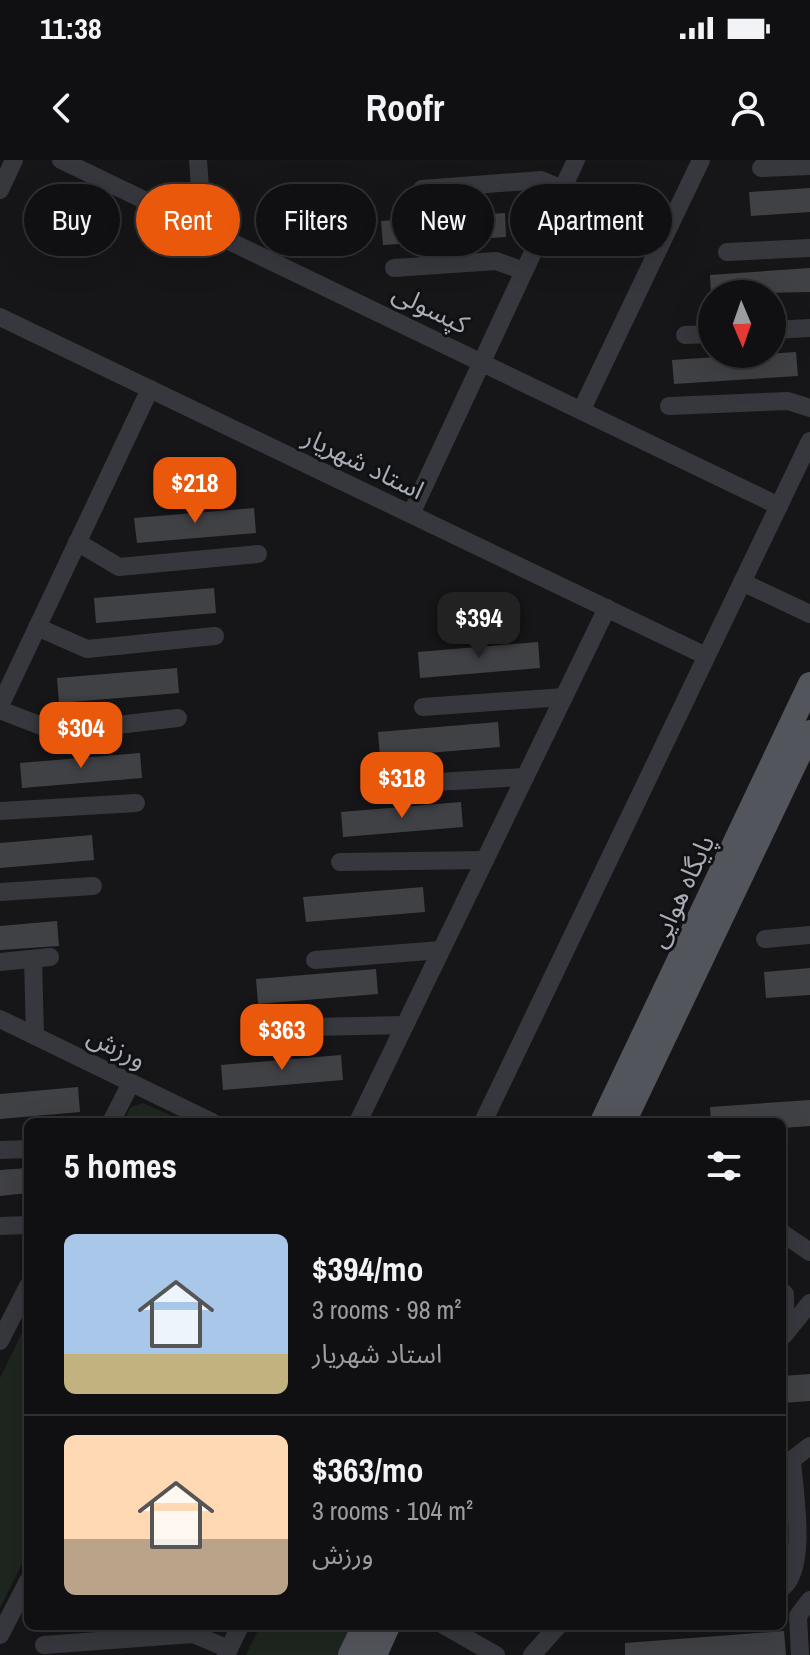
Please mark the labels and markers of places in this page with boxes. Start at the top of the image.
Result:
pin: $218 [148,457,242,525]
pin: $394 [432,592,526,660]
pin: $304 [34,702,128,770]
pin: $318 [355,752,449,820]
pin: $363 [235,1004,329,1072]

